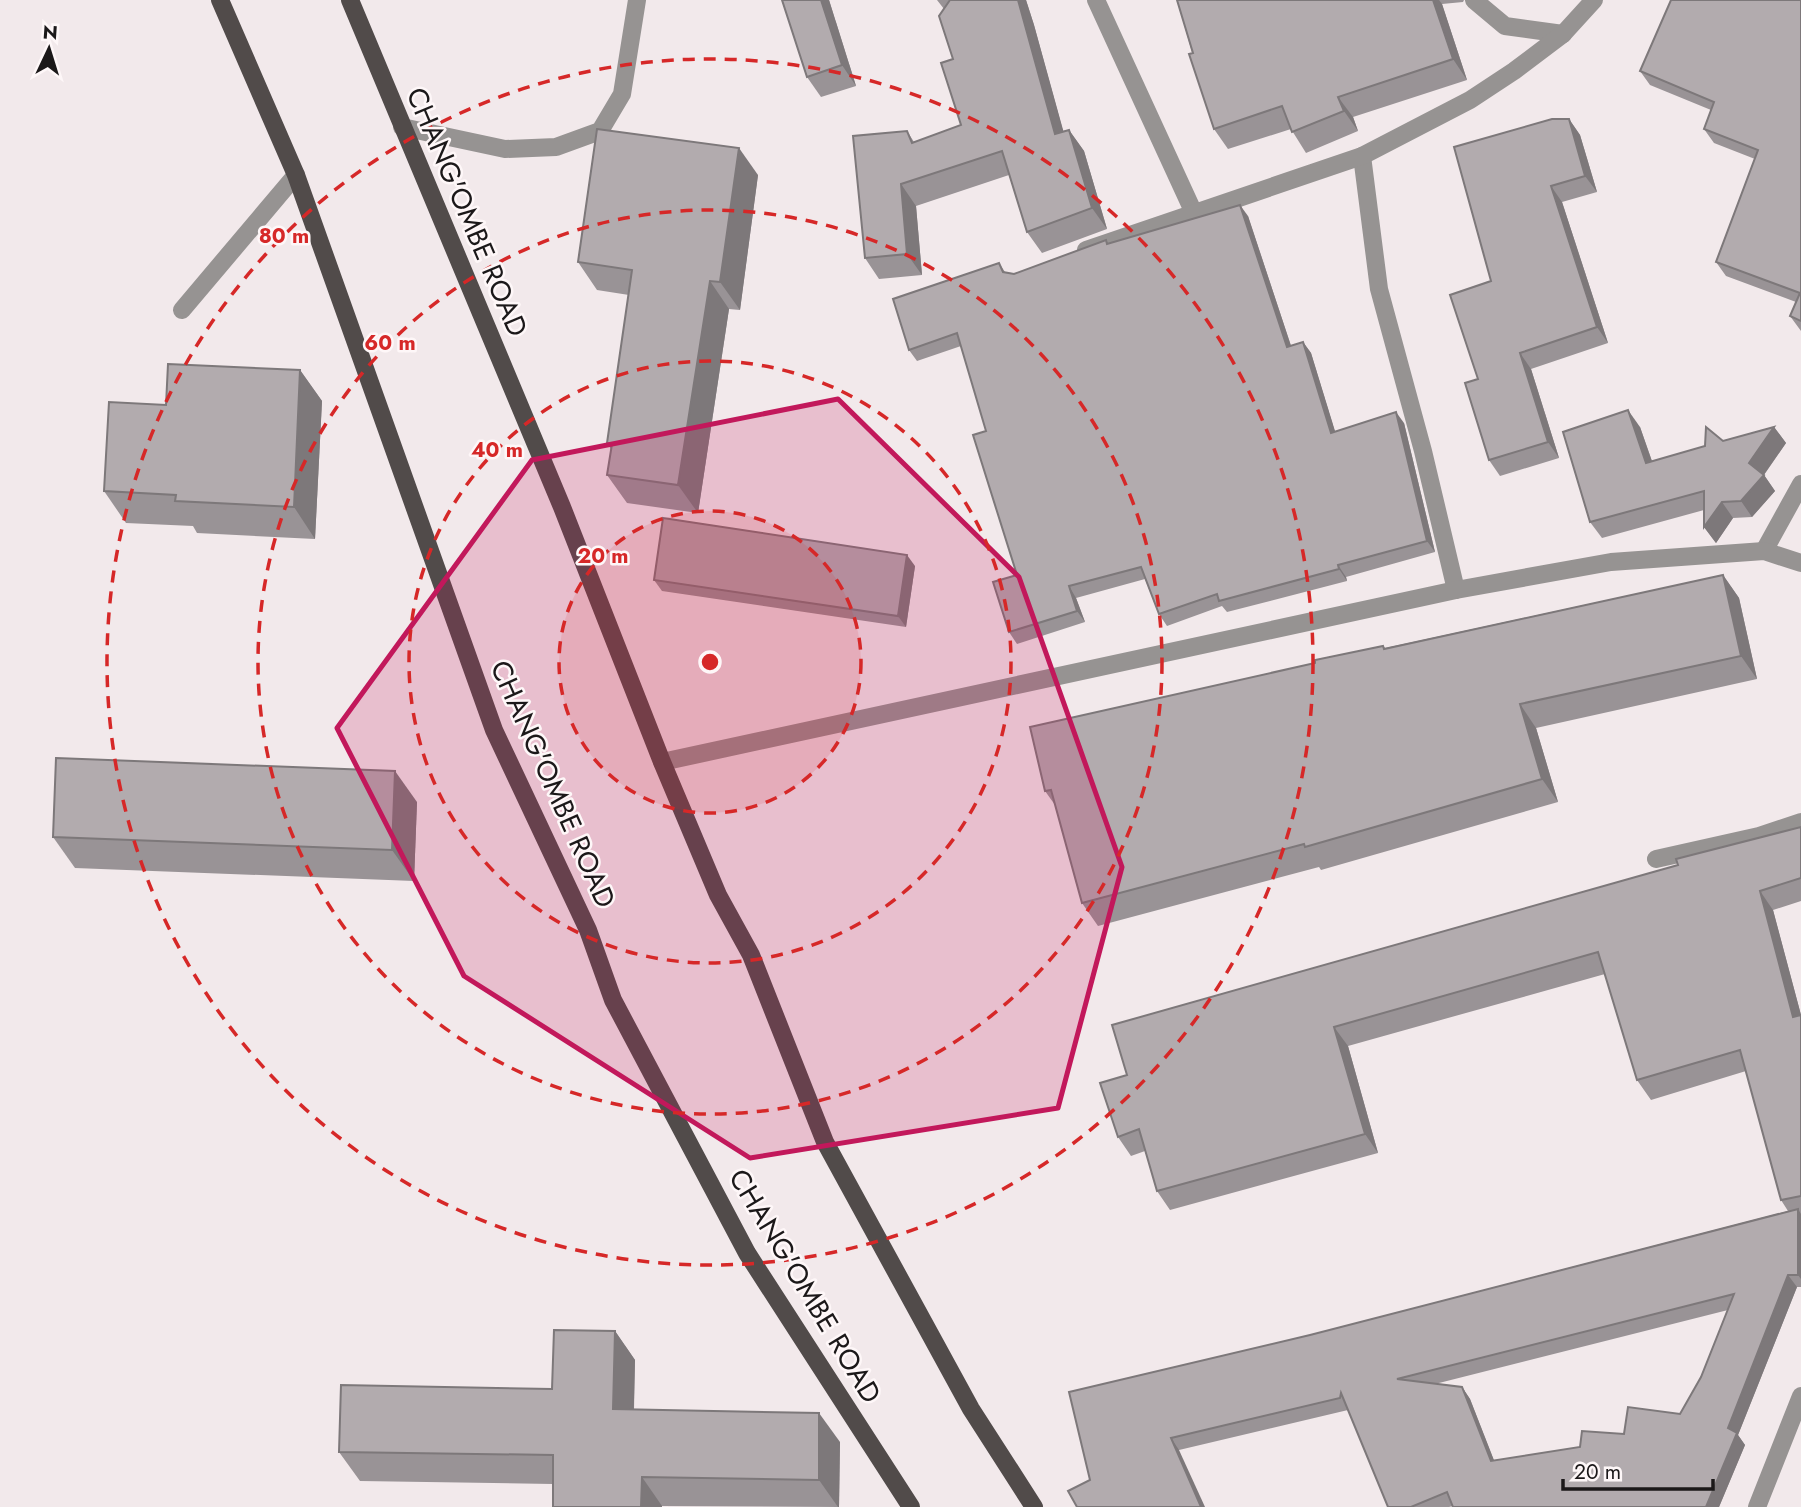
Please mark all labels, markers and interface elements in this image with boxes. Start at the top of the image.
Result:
north arrow [14,14,84,84]
text: N [42,19,59,47]
street label: CHANG'OMBE ROAD [396,81,538,343]
text: 80 m [259,221,309,251]
text: 60 m [364,328,416,358]
text: 40 m [471,435,523,465]
text: 20 m [577,541,629,571]
centre of rings [698,650,722,674]
street label: CHANG'OMBE ROAD [480,654,626,914]
street label: CHANG'OMBE ROAD [719,1161,891,1411]
scale bar [1563,1448,1714,1492]
text: 20 m [1574,1457,1621,1487]

